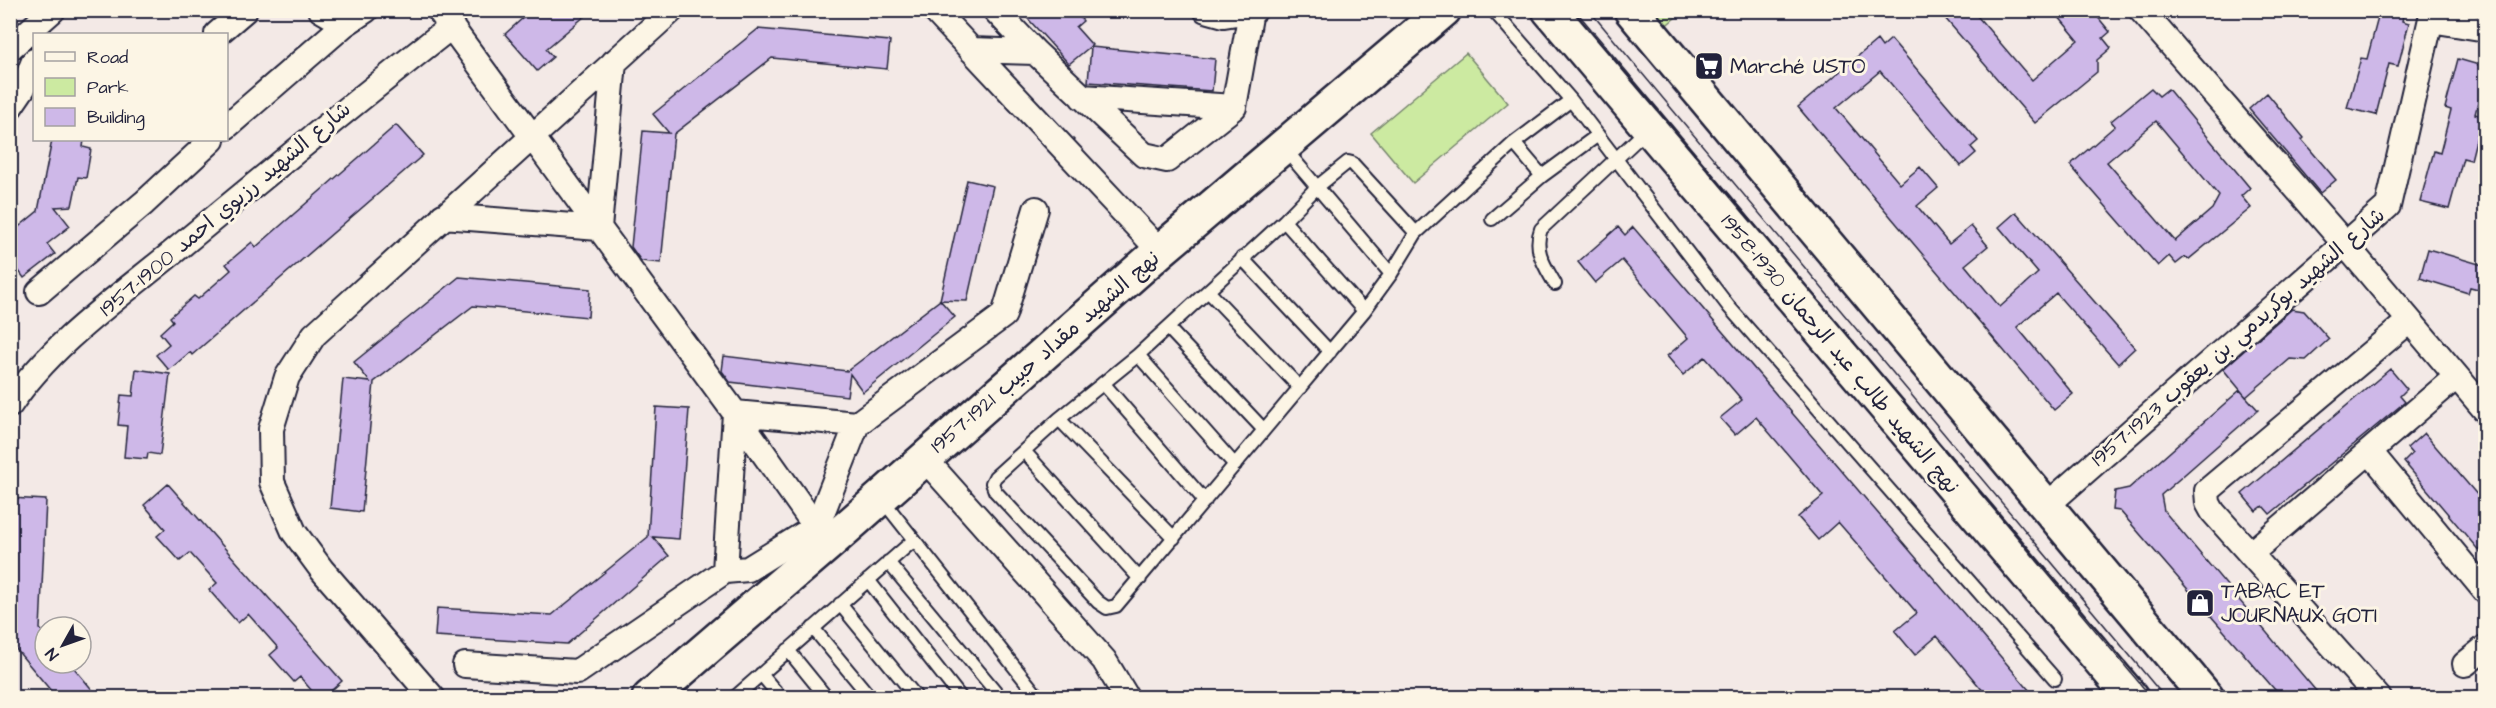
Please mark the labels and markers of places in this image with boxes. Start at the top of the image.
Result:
supermarket icon: Marché USTO [1693,50,1725,82]
place label: Marché USTO [1730,52,1866,81]
place label: TABAC ET JOURNAUX GOTI [2221,577,2377,630]
shop icon: TABAC ET JOURNAUX GOTI [2184,587,2216,619]

